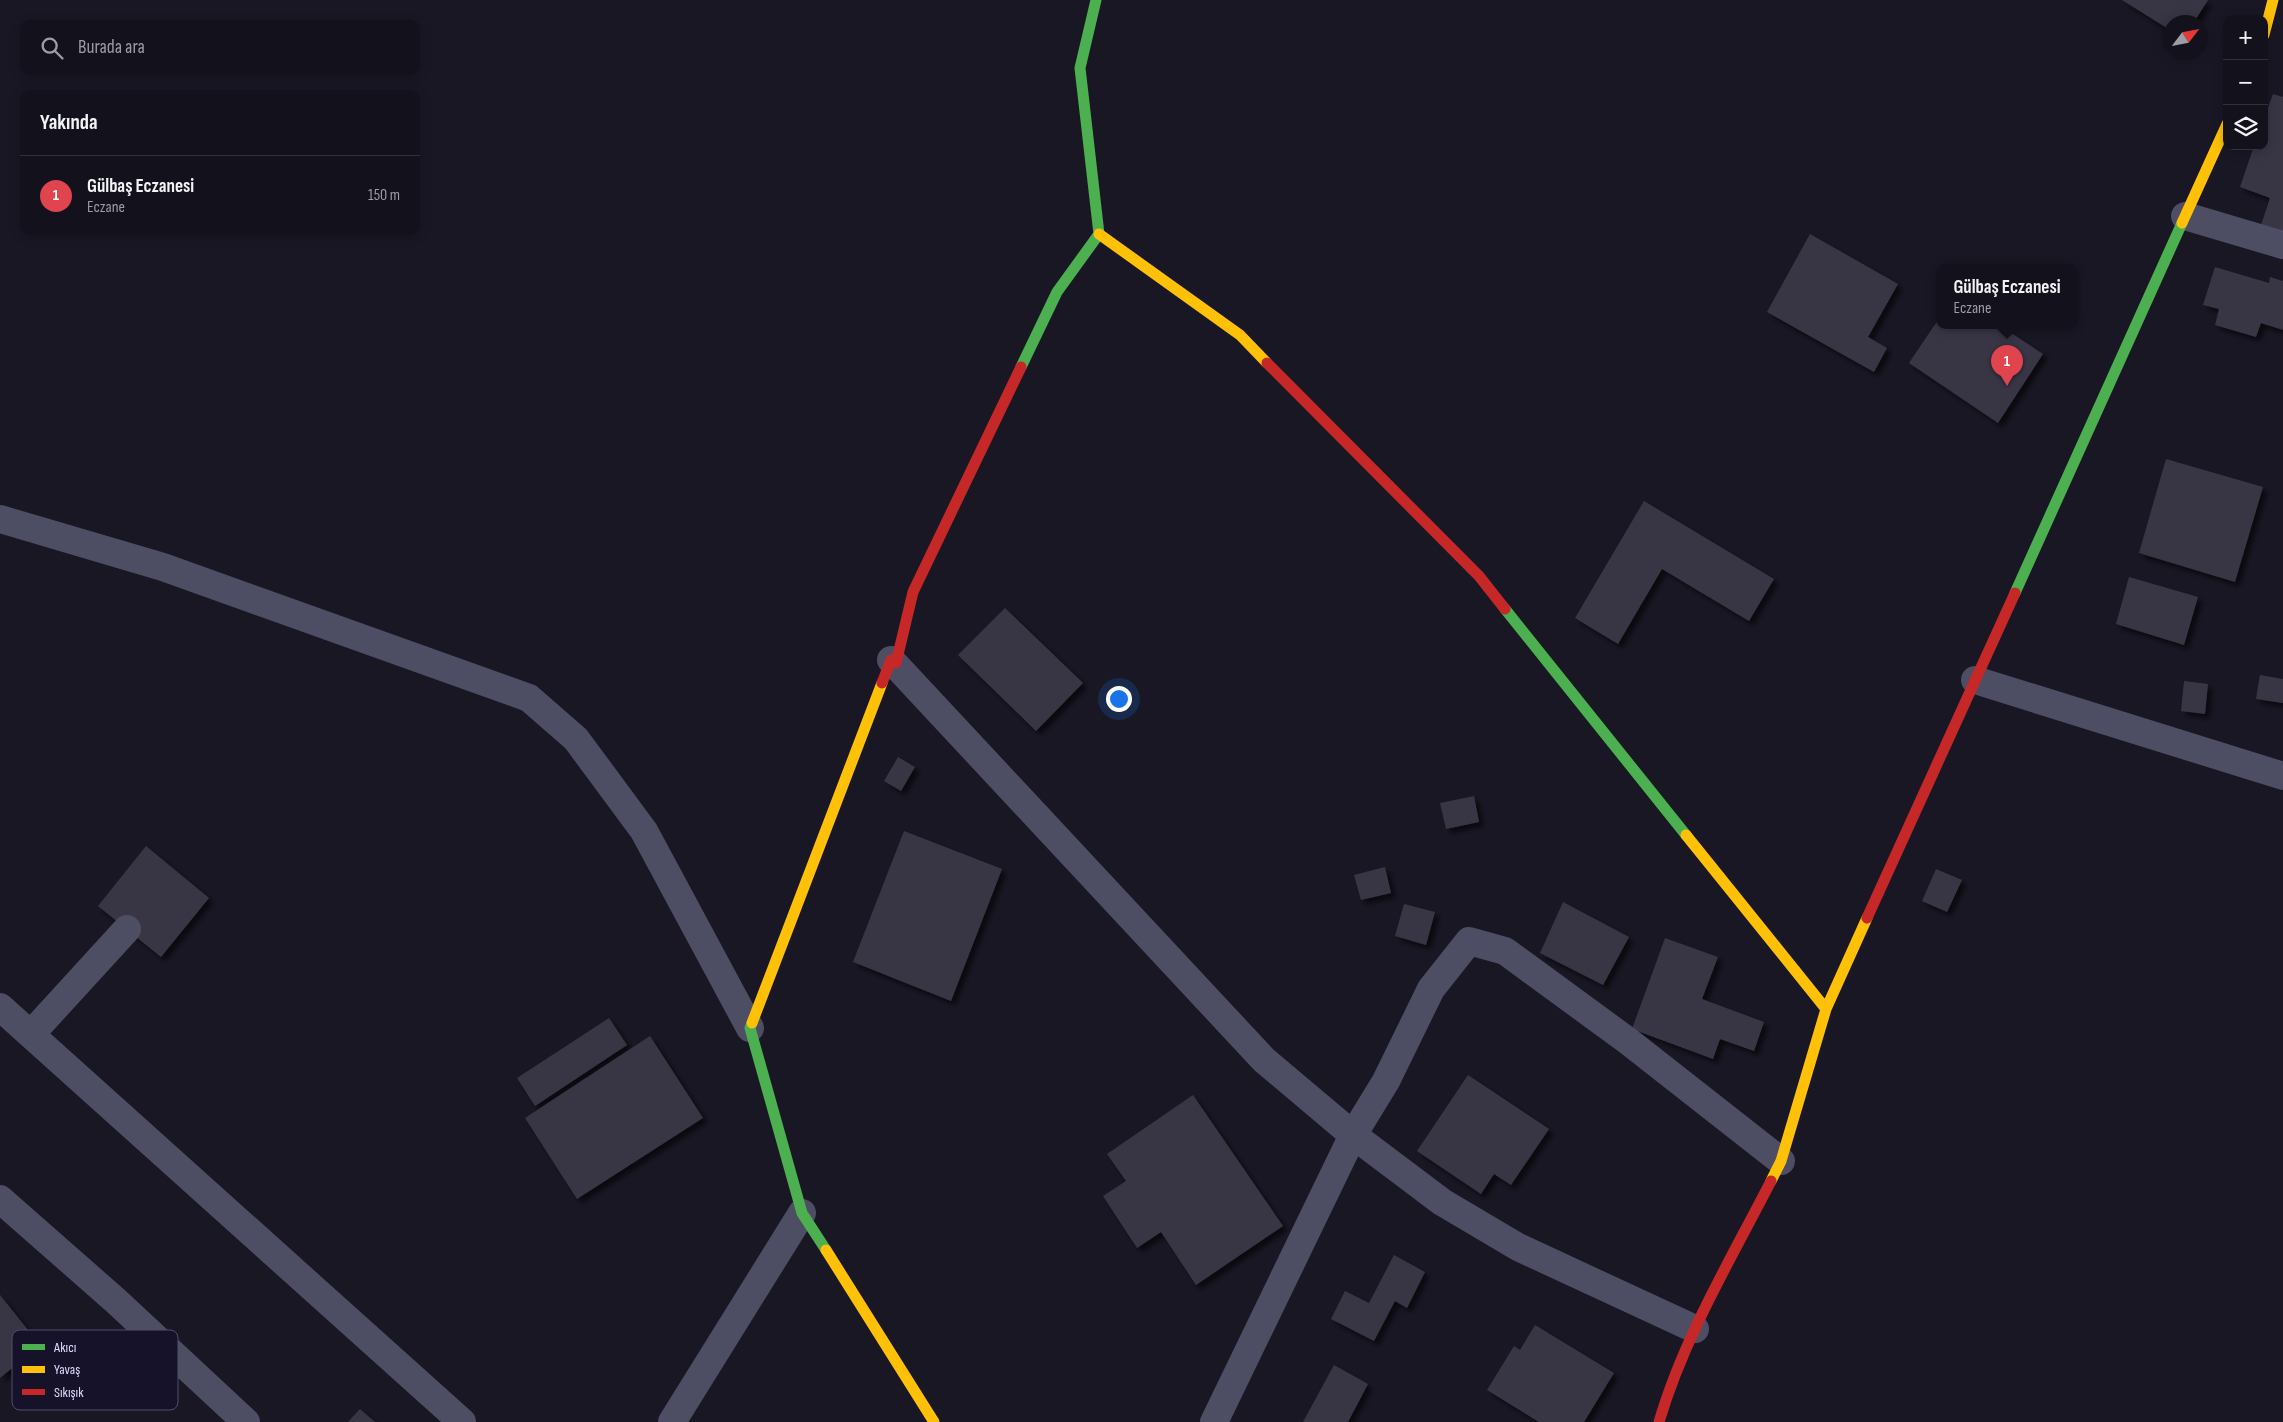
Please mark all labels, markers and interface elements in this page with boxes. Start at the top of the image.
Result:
north arrow [2163,15,2208,60]
map controls [2223,15,2268,150]
button: + [2223,15,2268,60]
search box [20,20,420,75]
icon: search [38,34,66,62]
text: Burada ara [78,36,145,59]
button: − [2223,60,2268,105]
button: layers [2223,105,2268,150]
text: Yakında [40,110,97,135]
text: Gülbaş Eczanesi [87,175,194,198]
text: 1 [53,186,59,205]
text: 150 m [368,186,400,205]
text: Eczane [87,198,125,217]
popup [1936,264,2078,329]
text: Gülbaş Eczanesi [1953,276,2061,299]
text: Eczane [1953,299,1991,318]
pin: 1 [1991,345,2023,386]
your location [1106,686,1132,712]
legend [12,1330,178,1410]
text: Akıcı [53,1339,76,1356]
text: Yavaş [54,1361,80,1378]
text: Sıkışık [54,1384,84,1401]

